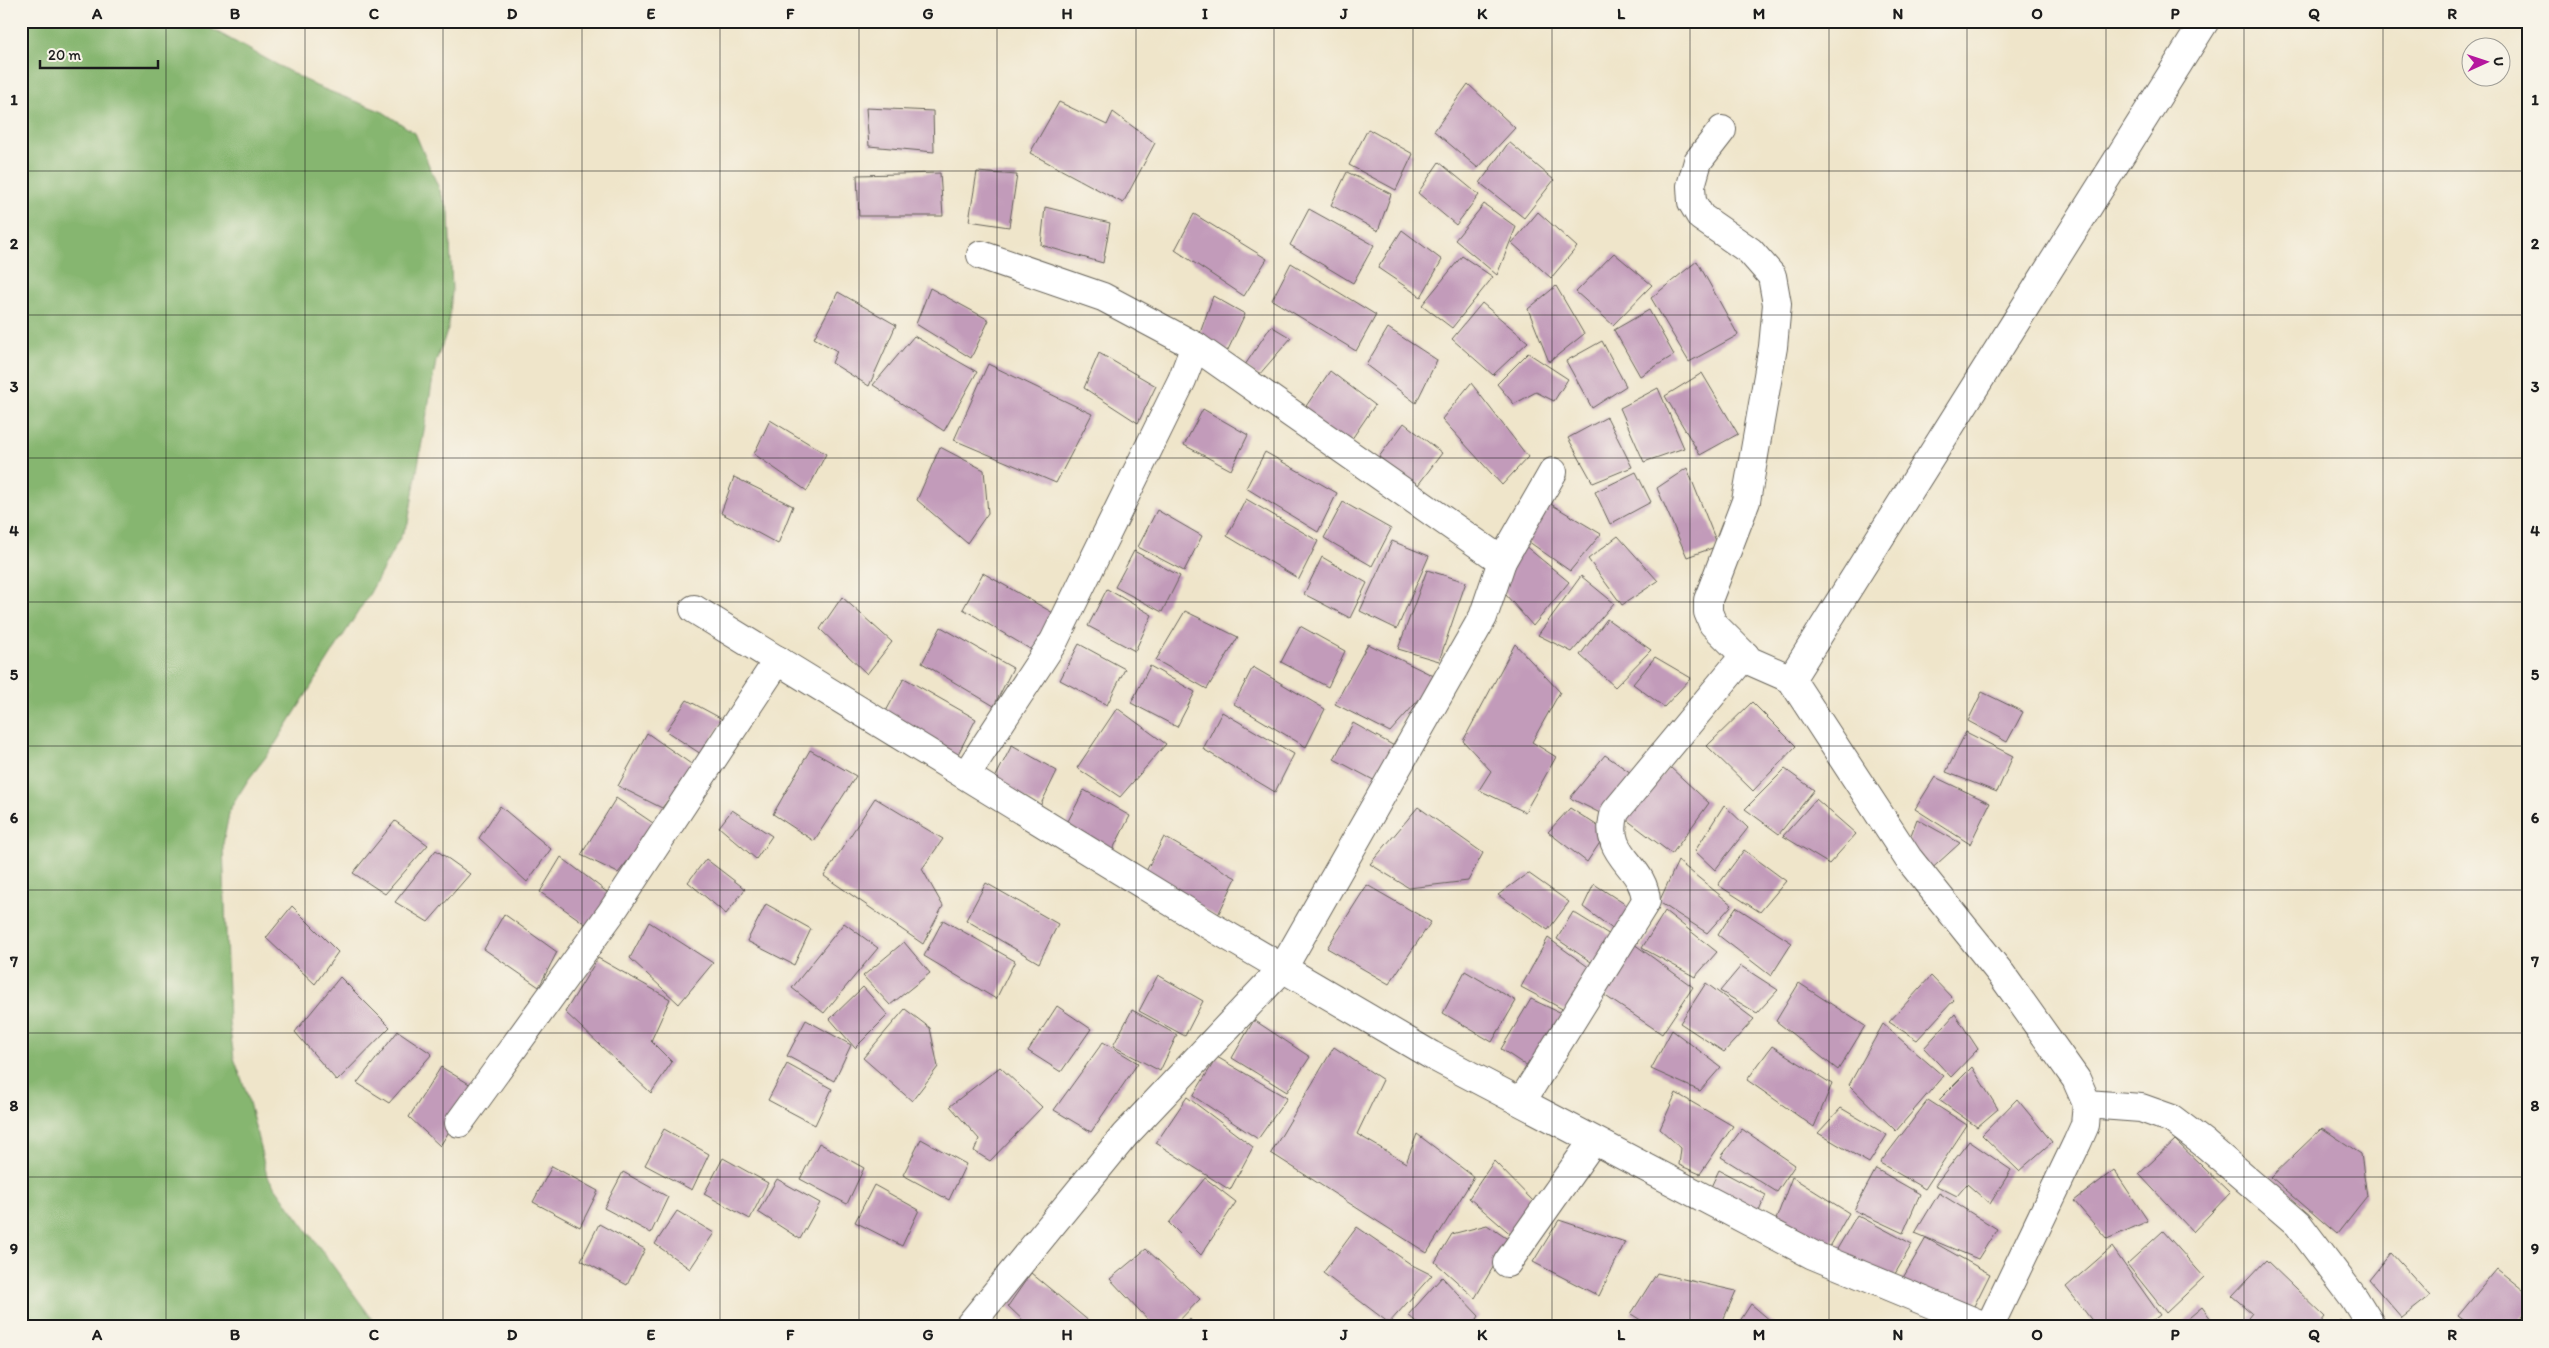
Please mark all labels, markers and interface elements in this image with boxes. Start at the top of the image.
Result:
text: A [91,4,103,23]
text: B [230,4,241,23]
text: C [369,4,380,23]
text: D [507,4,518,23]
text: E [647,4,656,23]
text: F [786,4,795,23]
text: G [922,4,934,23]
text: H [1061,4,1073,23]
text: I [1202,4,1208,23]
text: J [1339,4,1348,23]
text: K [1477,4,1488,23]
text: L [1617,4,1626,23]
text: M [1753,4,1765,23]
text: N [1893,4,1903,23]
text: O [2031,4,2043,23]
text: P [2170,4,2180,23]
text: Q [2308,4,2320,23]
text: R [2447,4,2457,23]
scale bar [40,38,158,70]
north arrow [2462,38,2512,88]
text: 20 m [48,46,82,64]
text: U [2490,56,2507,66]
text: 1 [10,90,18,109]
text: 1 [2531,90,2539,109]
text: 2 [10,234,19,253]
text: 2 [2531,234,2540,253]
text: 3 [10,377,19,396]
text: 3 [2531,377,2540,396]
text: 4 [9,521,19,540]
text: 4 [2530,521,2540,540]
text: 5 [10,665,19,684]
text: 5 [2531,665,2540,684]
text: 6 [10,808,19,827]
text: 6 [2531,808,2540,827]
text: 7 [9,952,18,971]
text: 7 [2530,952,2539,971]
text: 8 [10,1096,19,1115]
text: 8 [2531,1096,2540,1115]
text: 9 [10,1239,18,1258]
text: 9 [2531,1239,2539,1258]
text: A [91,1325,103,1344]
text: B [230,1325,241,1344]
text: C [369,1325,380,1344]
text: D [507,1325,518,1344]
text: E [647,1325,656,1344]
text: F [786,1325,795,1344]
text: G [922,1325,934,1344]
text: H [1061,1325,1073,1344]
text: I [1202,1325,1208,1344]
text: J [1339,1325,1348,1344]
text: K [1477,1325,1488,1344]
text: L [1617,1325,1626,1344]
text: M [1753,1325,1765,1344]
text: N [1893,1325,1903,1344]
text: O [2031,1325,2043,1344]
text: P [2170,1325,2180,1344]
text: Q [2308,1325,2320,1344]
text: R [2447,1325,2457,1344]

